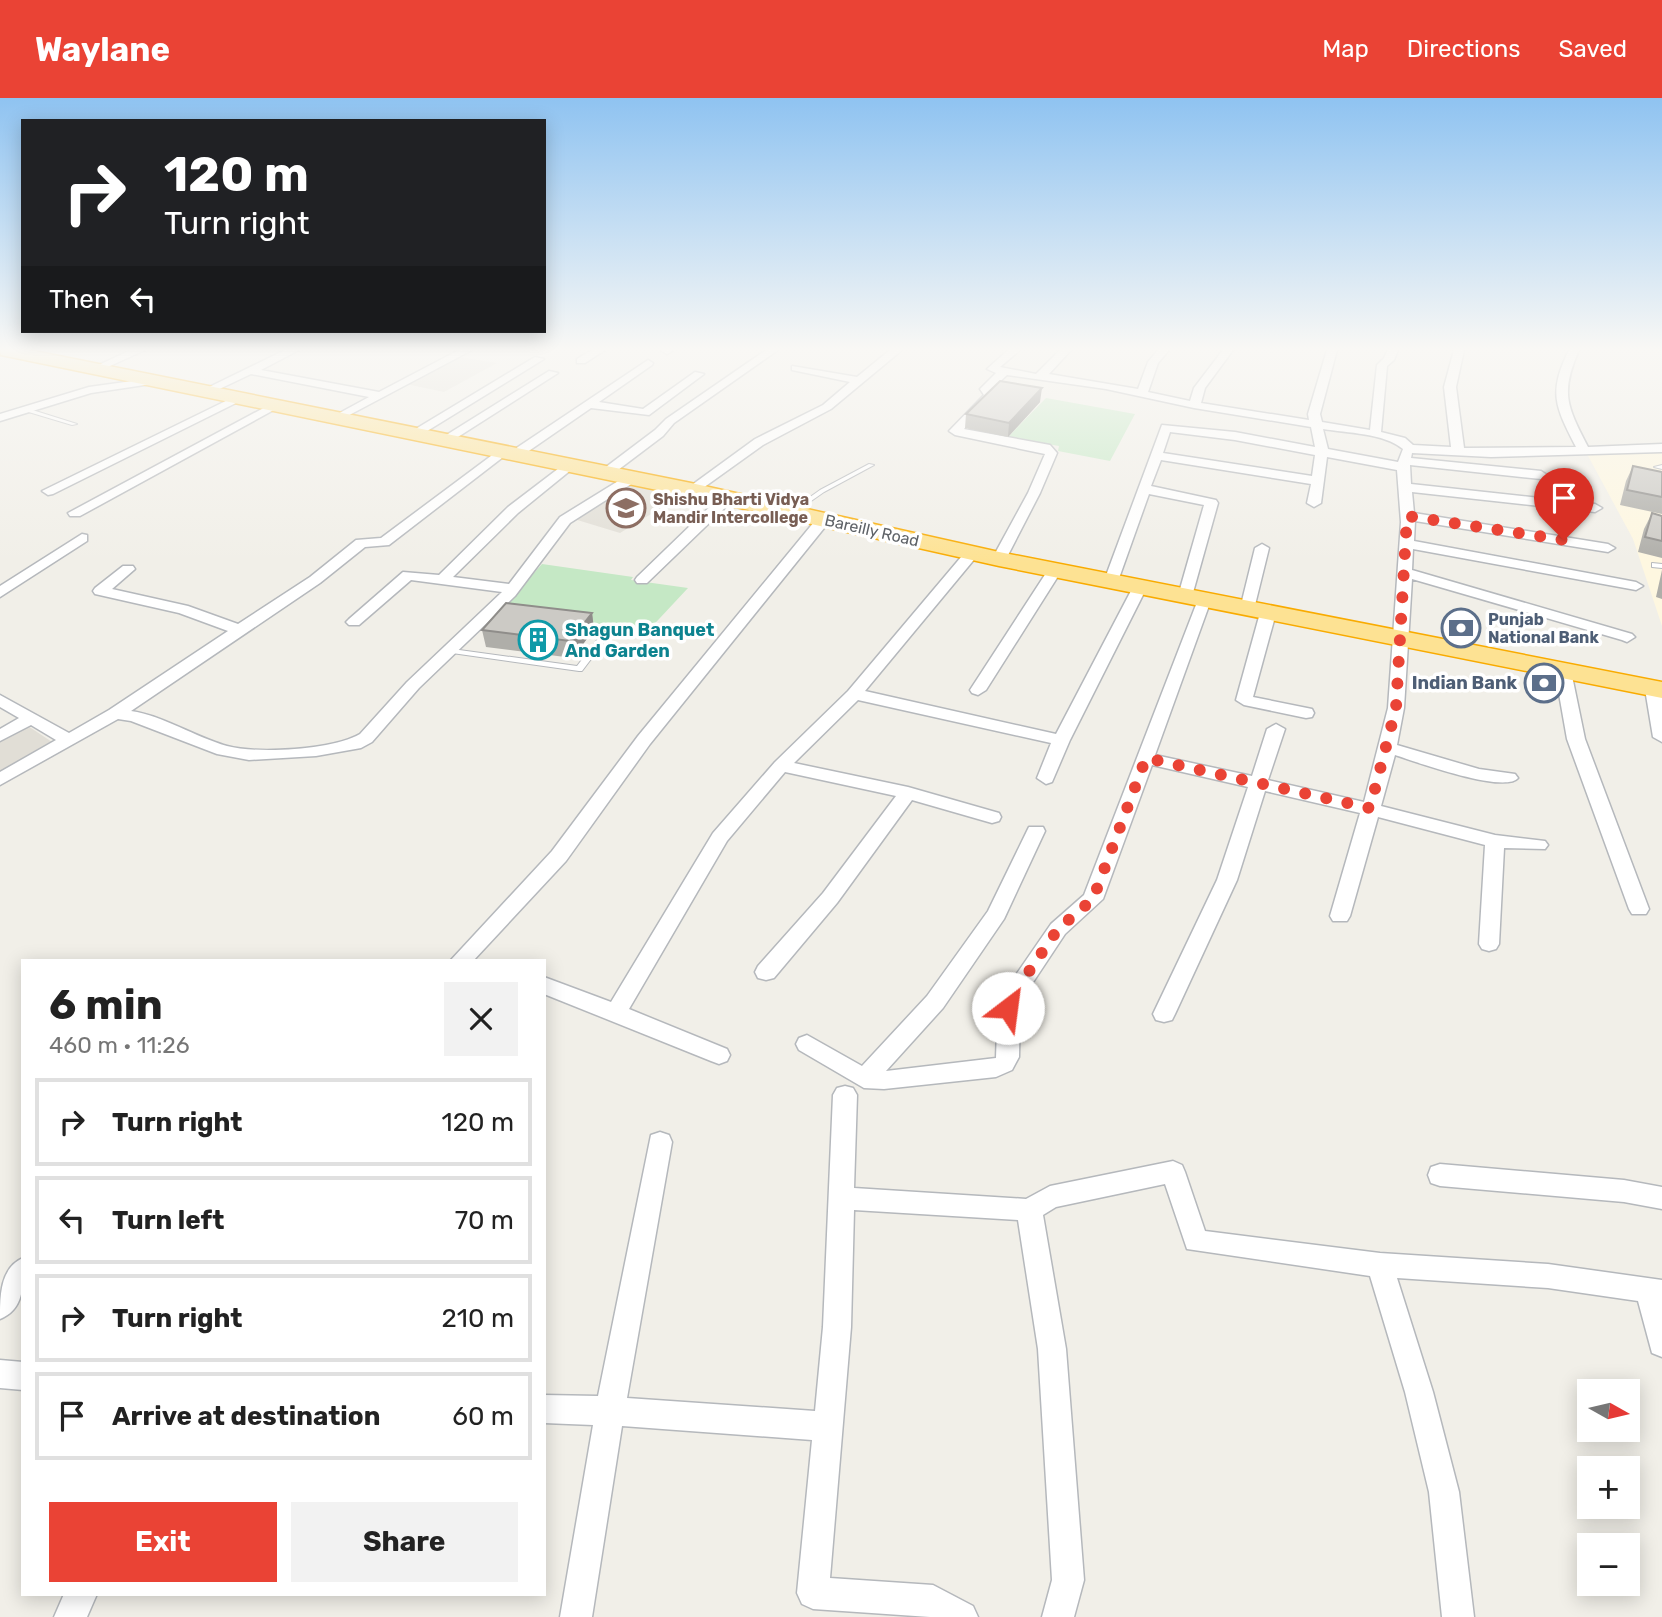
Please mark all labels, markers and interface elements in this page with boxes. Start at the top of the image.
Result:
text: Waylane [35,30,170,69]
text: Map [1322,35,1369,63]
text: Directions [1407,35,1520,63]
text: Saved [1558,35,1627,63]
text: 120 m [164,145,309,203]
icon: right [49,147,140,238]
text: Turn right [164,204,309,242]
icon: left [124,280,162,318]
text: Then [49,284,110,315]
pin [1534,468,1594,540]
icon: arrive [1545,479,1583,517]
school or university icon: Shishu Bharti Vidya Mandir Intercollege [605,487,647,529]
place label: Shishu Bharti Vidya Mandir Intercollege [653,490,809,527]
street label: Bareilly Road [823,510,921,551]
bank icon: Punjab National Bank [1440,607,1482,649]
place label: Punjab National Bank [1488,610,1599,647]
building icon: Shagun Banquet And Garden [517,619,559,661]
place label: Shagun Banquet And Garden [565,619,714,662]
bank icon: Indian Bank [1523,662,1565,704]
place label: Indian Bank [1412,672,1517,694]
position arrow [971,971,1045,1045]
text: 6 min [49,980,163,1030]
button: close [444,982,518,1056]
text: 460 m · 11:26 [49,1031,190,1059]
icon: right [53,1103,91,1141]
text: Turn right [112,1107,242,1138]
text: 120 m [442,1107,514,1138]
icon: left [53,1201,91,1239]
text: Turn left [112,1205,224,1236]
text: 70 m [455,1205,514,1236]
icon: right [53,1299,91,1337]
text: Turn right [112,1303,242,1334]
text: 210 m [442,1303,514,1334]
north arrow [1577,1379,1640,1442]
map controls [1577,1379,1640,1596]
icon: arrive [53,1397,91,1435]
text: Arrive at destination [112,1401,380,1432]
text: 60 m [452,1401,514,1432]
button: + [1577,1456,1640,1519]
button: Exit [49,1502,277,1582]
button: Share [291,1502,518,1582]
button: − [1577,1533,1640,1596]

